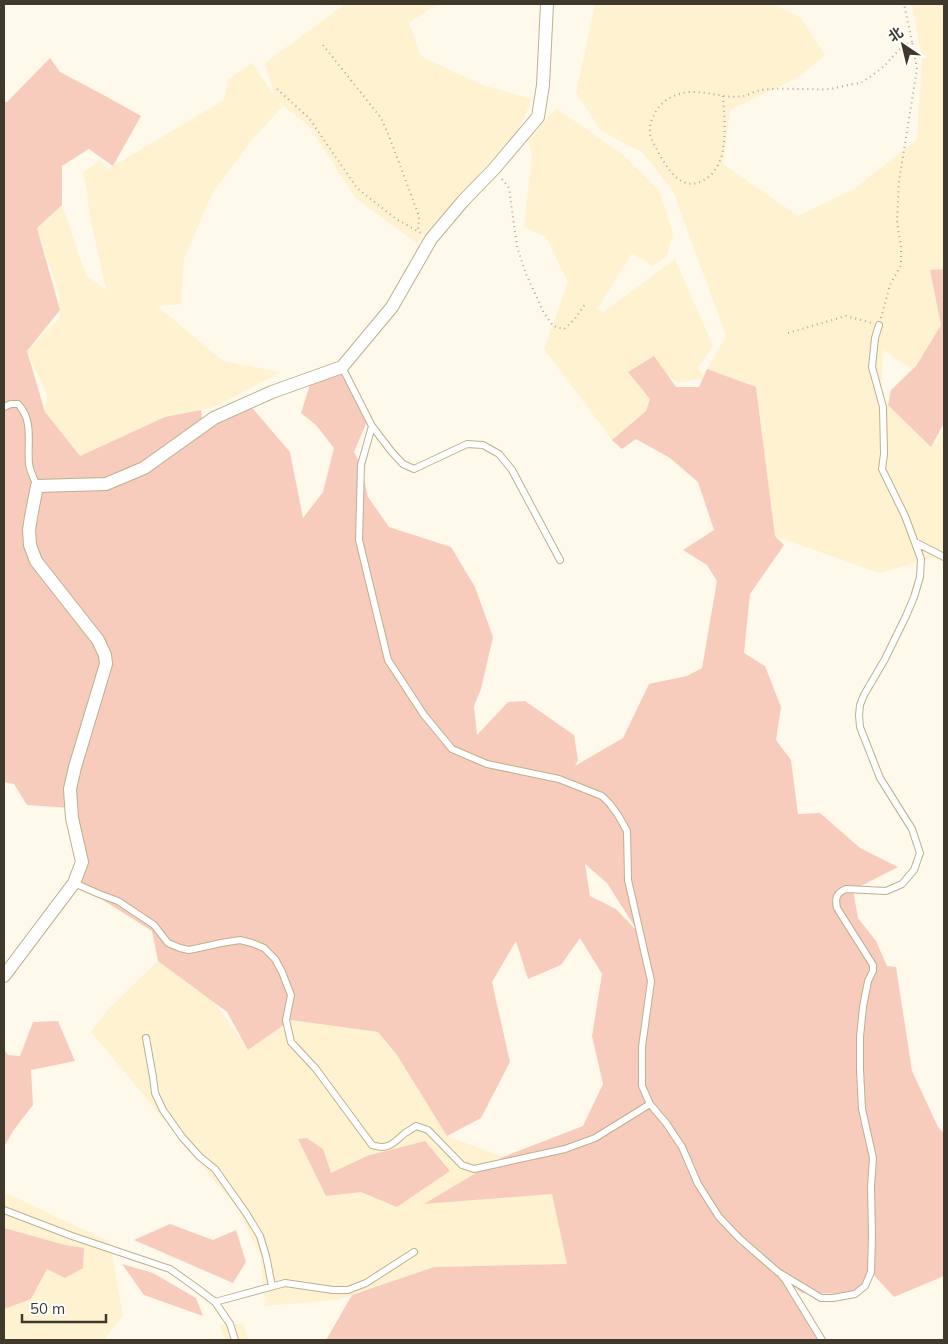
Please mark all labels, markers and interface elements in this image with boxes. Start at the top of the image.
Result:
north arrow [878,20,928,70]
text: 北 [885,23,906,46]
scale bar [22,1292,106,1324]
text: 50 m [30,1299,65,1318]

